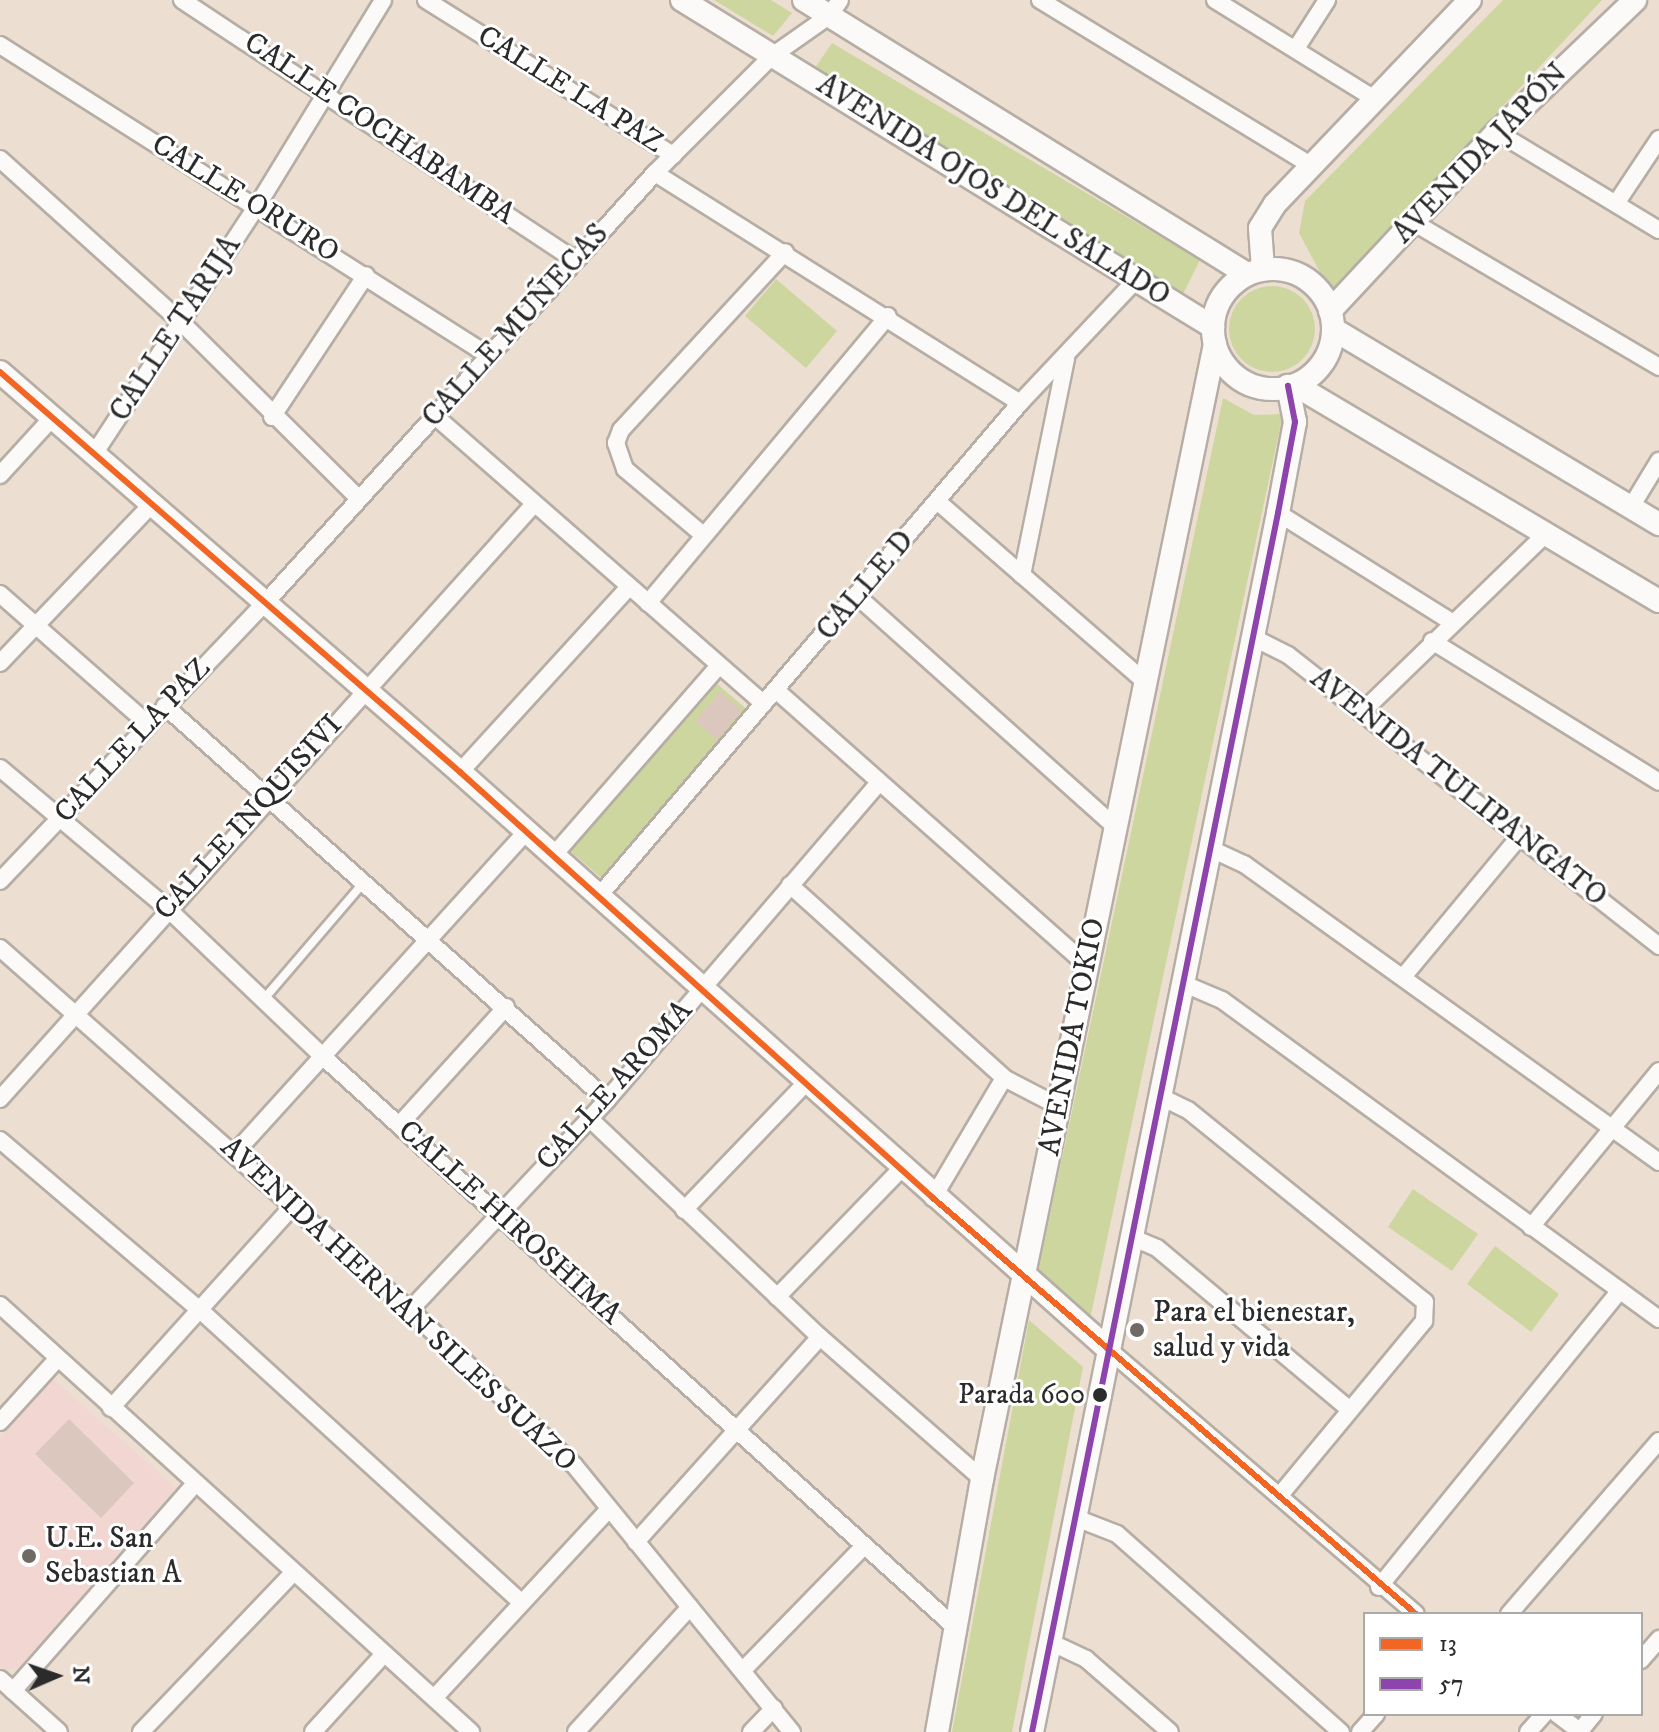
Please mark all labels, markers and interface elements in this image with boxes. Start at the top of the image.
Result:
street label: CALLE LA PAZ [470,18,670,162]
street label: CALLE COCHABAMBA [237,25,521,233]
street label: AVENIDA JAPÓN [1386,56,1576,252]
street label: AVENIDA OJOS DEL SALADO [810,67,1176,315]
street label: CALLE ORURO [144,127,346,271]
street label: CALLE MUÑECAS [415,217,617,435]
street label: CALLE TARIJA [103,229,249,429]
street label: CALLE D [810,524,922,648]
street label: CALLE LA PAZ [47,651,219,831]
street label: AVENIDA TULIPANGATO [1303,661,1613,915]
street label: CALLE INQUISIVI [147,708,351,928]
street label: AVENIDA TOKIO [1032,915,1114,1159]
street label: CALLE AROMA [529,994,701,1178]
street label: CALLE HIROSHIMA [390,1113,628,1333]
street label: AVENIDA HERNAN SILES SUAZO [212,1130,584,1480]
place label: Para el bienestar, salud y vida [1153,1295,1355,1366]
marker: Para el bienestar, salud y vida [1128,1321,1146,1339]
place label: Parada 600 [958,1378,1085,1412]
marker: Parada 600 [1092,1387,1108,1403]
place label: U.E. San Sebastian A [45,1521,181,1592]
marker: U.E. San Sebastian A [20,1547,38,1565]
legend [1363,1612,1643,1716]
text: 13 [1439,1629,1457,1659]
north arrow [16,1636,96,1716]
text: N [67,1666,94,1685]
text: 57 [1439,1669,1464,1699]

